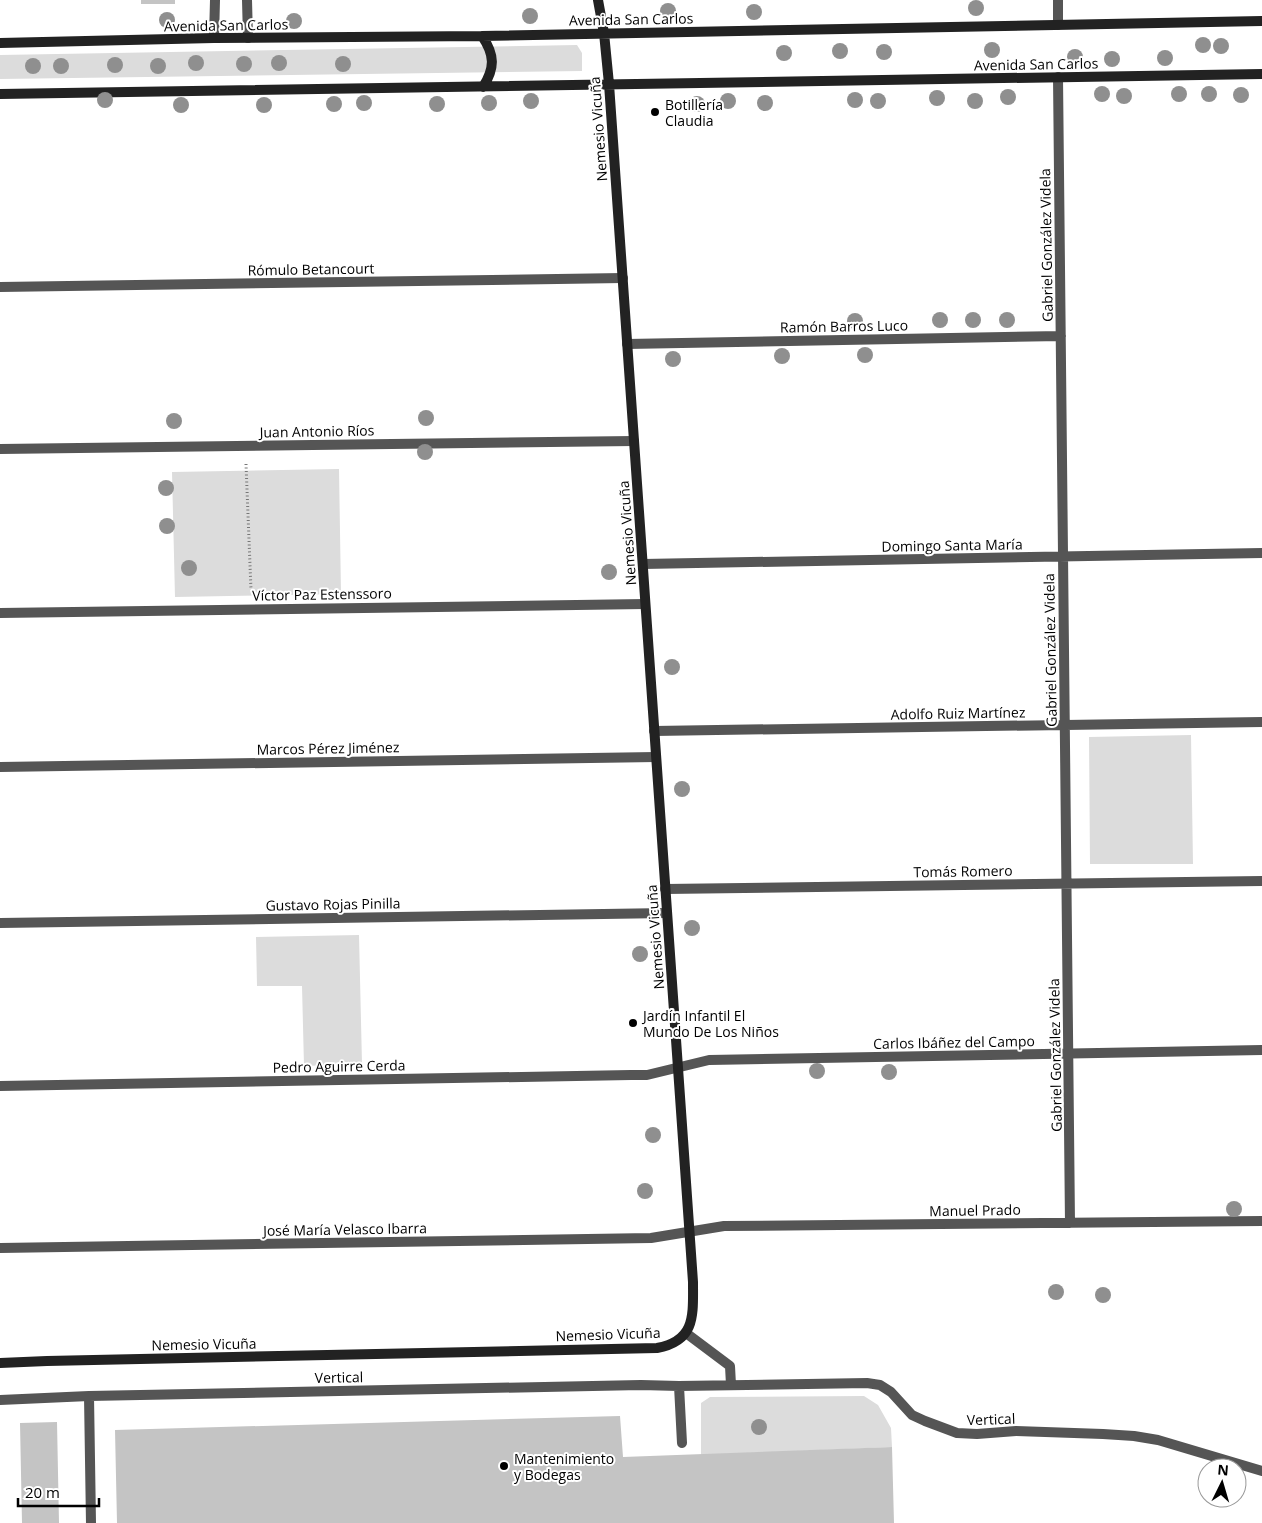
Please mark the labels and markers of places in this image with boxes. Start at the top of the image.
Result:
place label: Botillería Claudia [665,95,723,130]
marker: Botillería Claudia [649,106,661,118]
place label: Jardín Infantil El Mundo De Los Niños [641,1006,779,1041]
marker: Jardín Infantil El Mundo De Los Niños [627,1017,639,1029]
place label: Mantenimiento y Bodegas [514,1449,614,1484]
marker: Mantenimiento y Bodegas [498,1460,510,1472]

